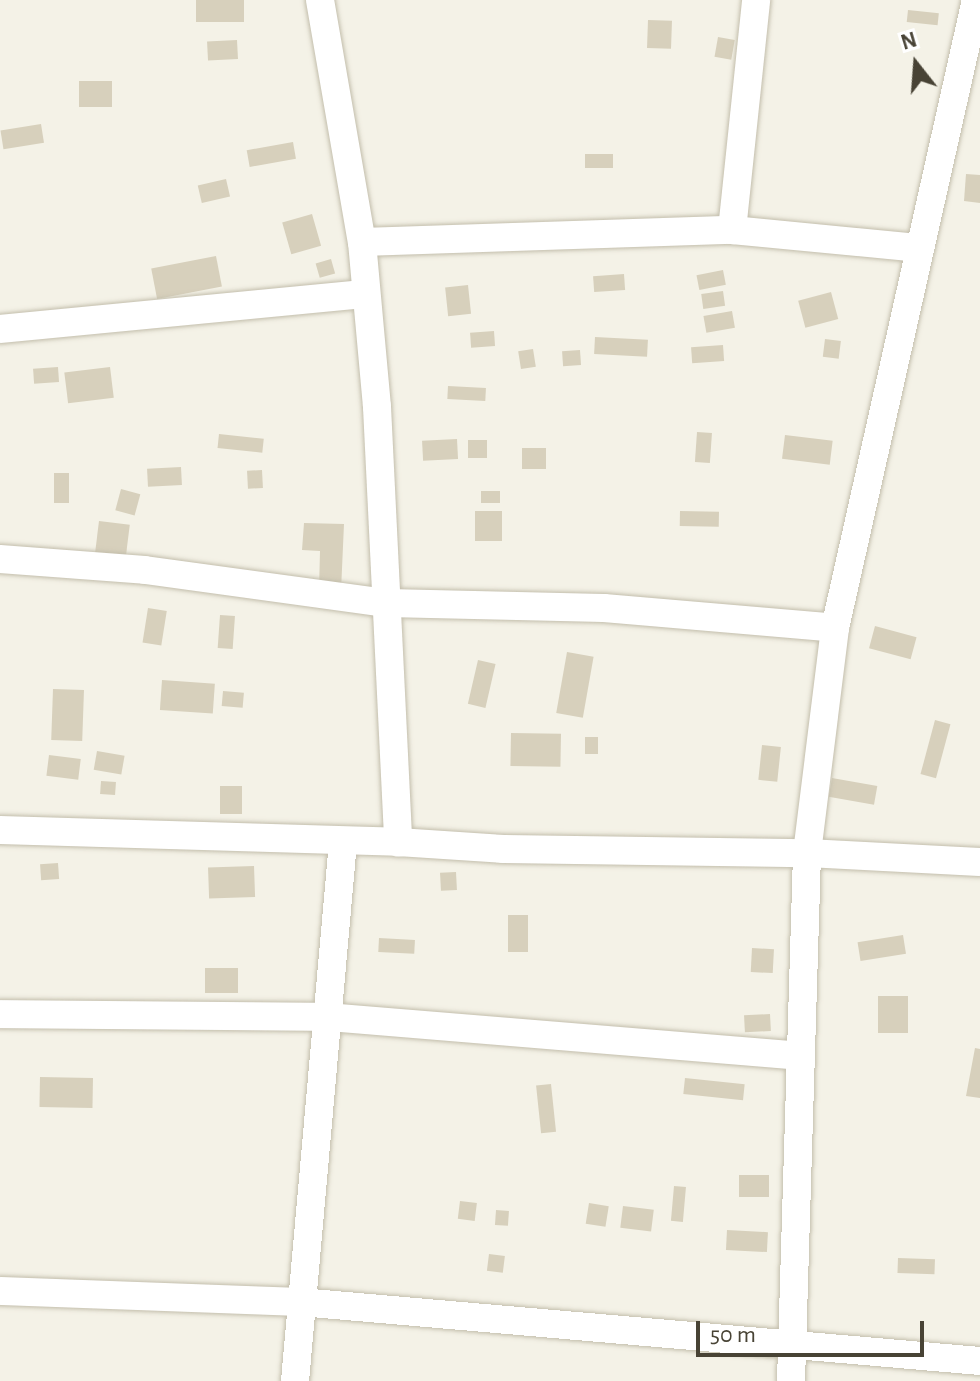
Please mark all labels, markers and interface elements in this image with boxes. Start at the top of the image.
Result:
north arrow [876,24,956,104]
text: N [898,28,920,54]
scale bar [700,1305,928,1355]
text: 50 m [710,1323,756,1347]

